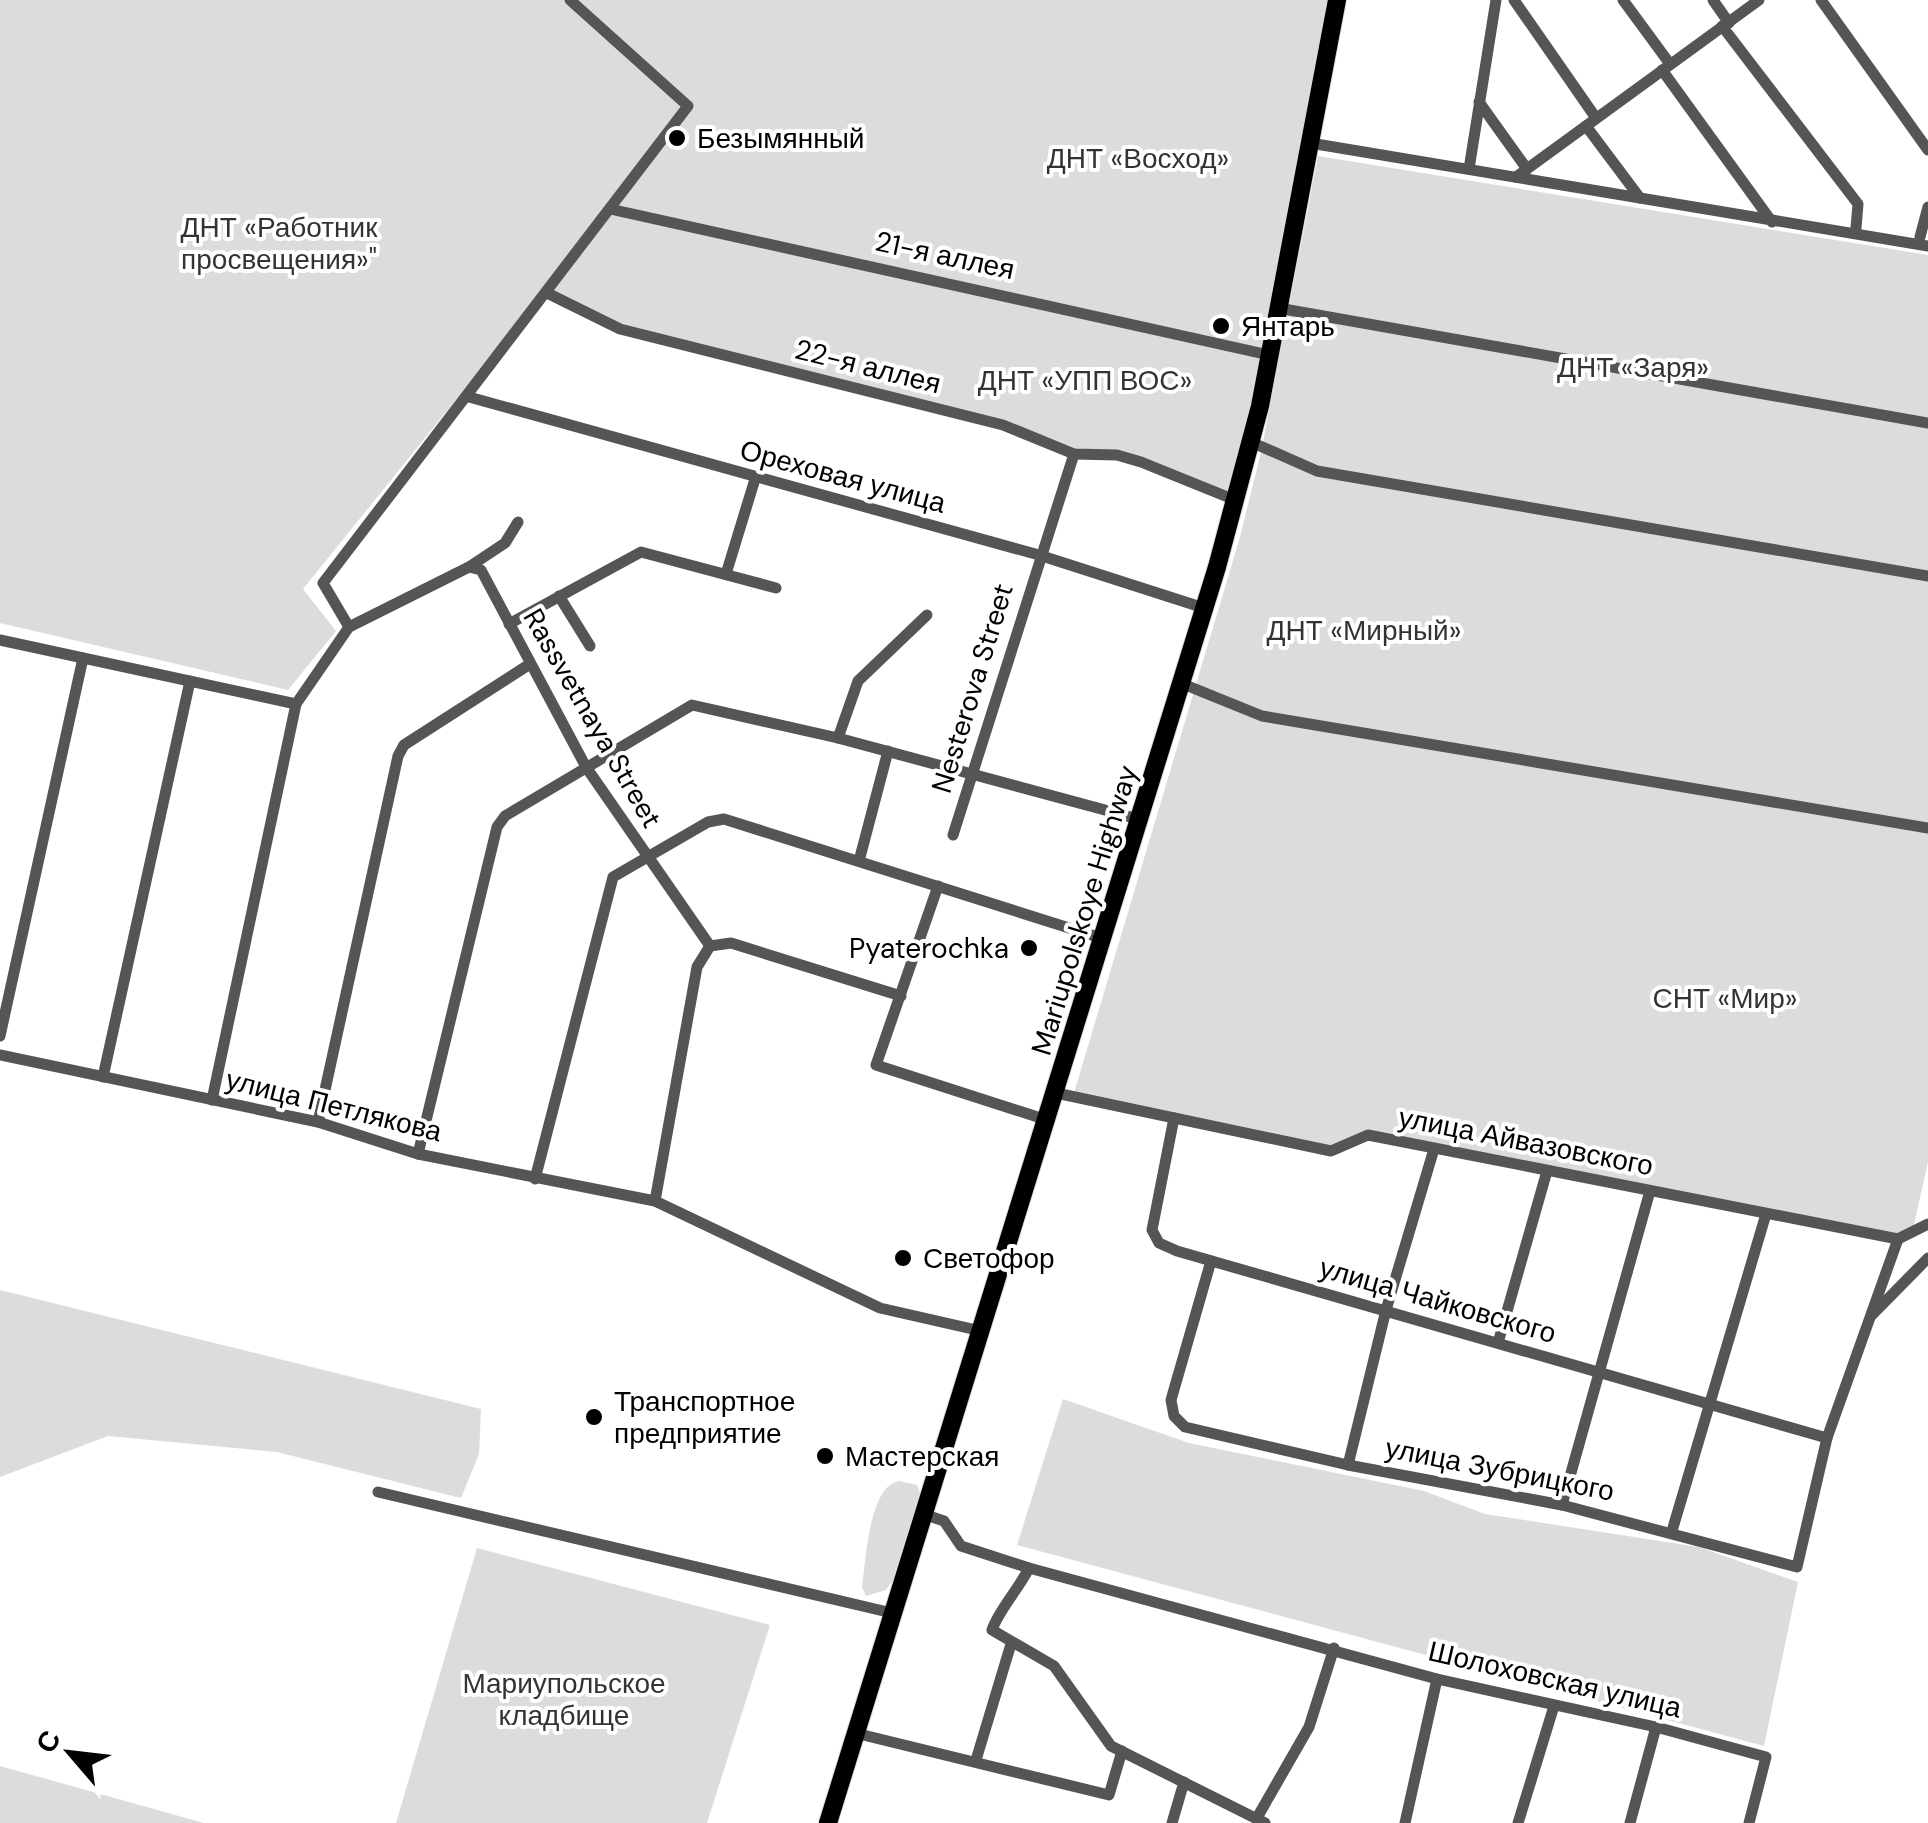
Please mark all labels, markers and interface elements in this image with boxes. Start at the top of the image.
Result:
place label: Безымянный [697,120,864,157]
marker: Безымянный [666,127,688,149]
park label: ДНТ «Восход» [1047,140,1229,177]
park label: ДНТ «Работник просвещения»" [181,209,378,278]
street label: 21-я аллея [872,223,1018,288]
place label: Янтарь [1241,308,1335,345]
marker: Янтарь [1210,315,1232,337]
street label: 22-я аллея [791,331,945,402]
park label: ДНТ «Заря» [1557,349,1709,386]
park label: ДНТ «УПП ВОС» [978,362,1192,399]
street label: Ореховая улица [736,431,950,522]
street label: Nesterova Street [923,579,1022,797]
street label: Rassvetnaya Street [515,602,670,834]
park label: ДНТ «Мирный» [1267,612,1461,649]
street label: Mariupolskoye Highway [1023,761,1146,1060]
place label: Pyaterochka [849,930,1009,967]
marker: Pyaterochka [1018,937,1040,959]
park label: СНТ «Мир» [1653,980,1797,1017]
street label: улица Петлякова [222,1061,446,1150]
street label: улица Айвазовского [1395,1099,1656,1184]
place label: Светофор [923,1240,1055,1277]
marker: Светофор [892,1247,914,1269]
street label: улица Чайковского [1315,1249,1560,1352]
place label: Транспортное предприятие [614,1383,795,1452]
marker: Транспортное предприятие [583,1406,605,1428]
street label: улица Зубрицкого [1382,1429,1617,1510]
place label: Мастерская [845,1438,999,1475]
marker: Мастерская [814,1445,836,1467]
street label: Шолоховская улица [1425,1632,1685,1727]
park label: Мариупольское кладбище [462,1665,666,1734]
north arrow [20,1703,120,1803]
text: С [27,1724,69,1759]

